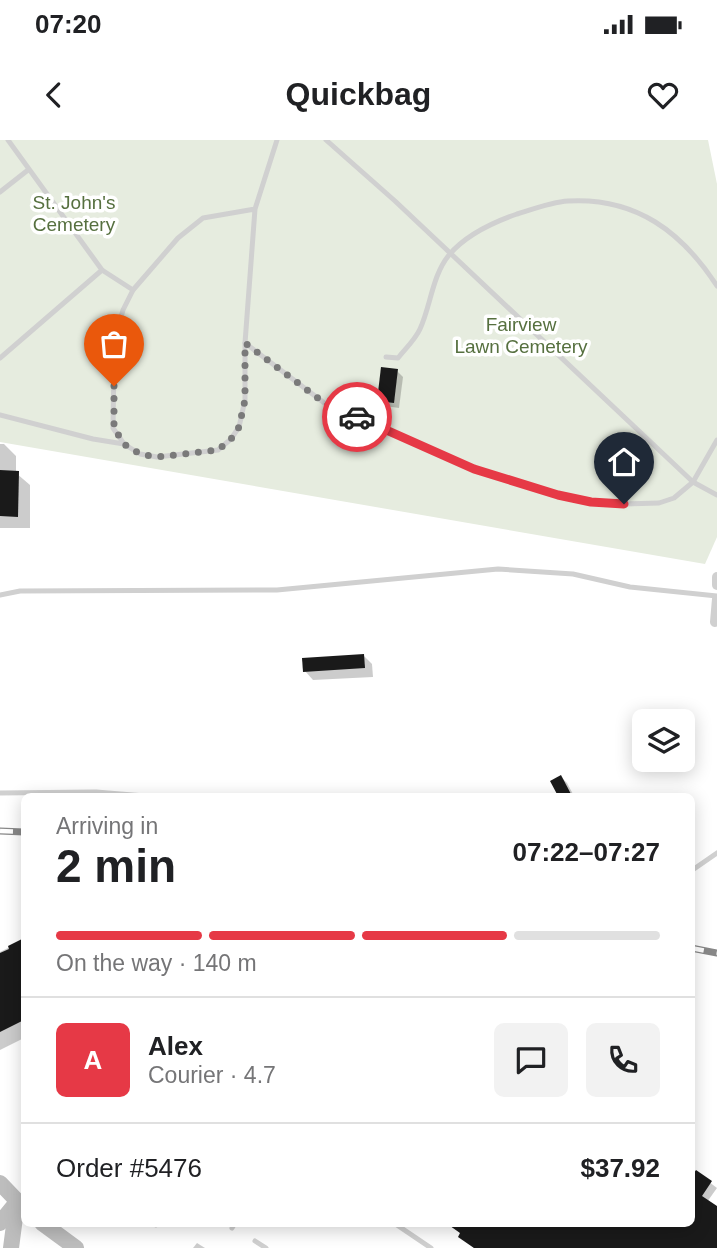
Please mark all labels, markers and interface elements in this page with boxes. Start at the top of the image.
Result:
text: 07:20 [35,9,102,39]
icon: back [35,76,73,114]
text: Quickbag [286,76,431,112]
icon: heart [644,76,682,114]
park label: St. John's Cemetery [33,192,116,235]
pin [84,314,144,386]
park label: Fairview Lawn Cemetery [454,314,588,357]
icon: bag [95,325,133,363]
courier [322,382,392,452]
icon: car [338,398,376,436]
pin [594,432,654,504]
icon: home [605,443,643,481]
map controls [632,709,695,772]
button: layers [632,709,695,772]
text: Arriving in [56,813,158,839]
text: 07:22–07:27 [513,837,660,867]
text: 2 min [56,840,176,892]
text: On the way · 140 m [56,950,257,976]
button: chat [494,1023,568,1097]
button: phone [586,1023,660,1097]
text: Alex [148,1031,203,1061]
text: A [84,1045,102,1075]
text: Courier · 4.7 [148,1062,276,1088]
text: Order #5476 [56,1153,202,1183]
text: $37.92 [580,1153,660,1183]

